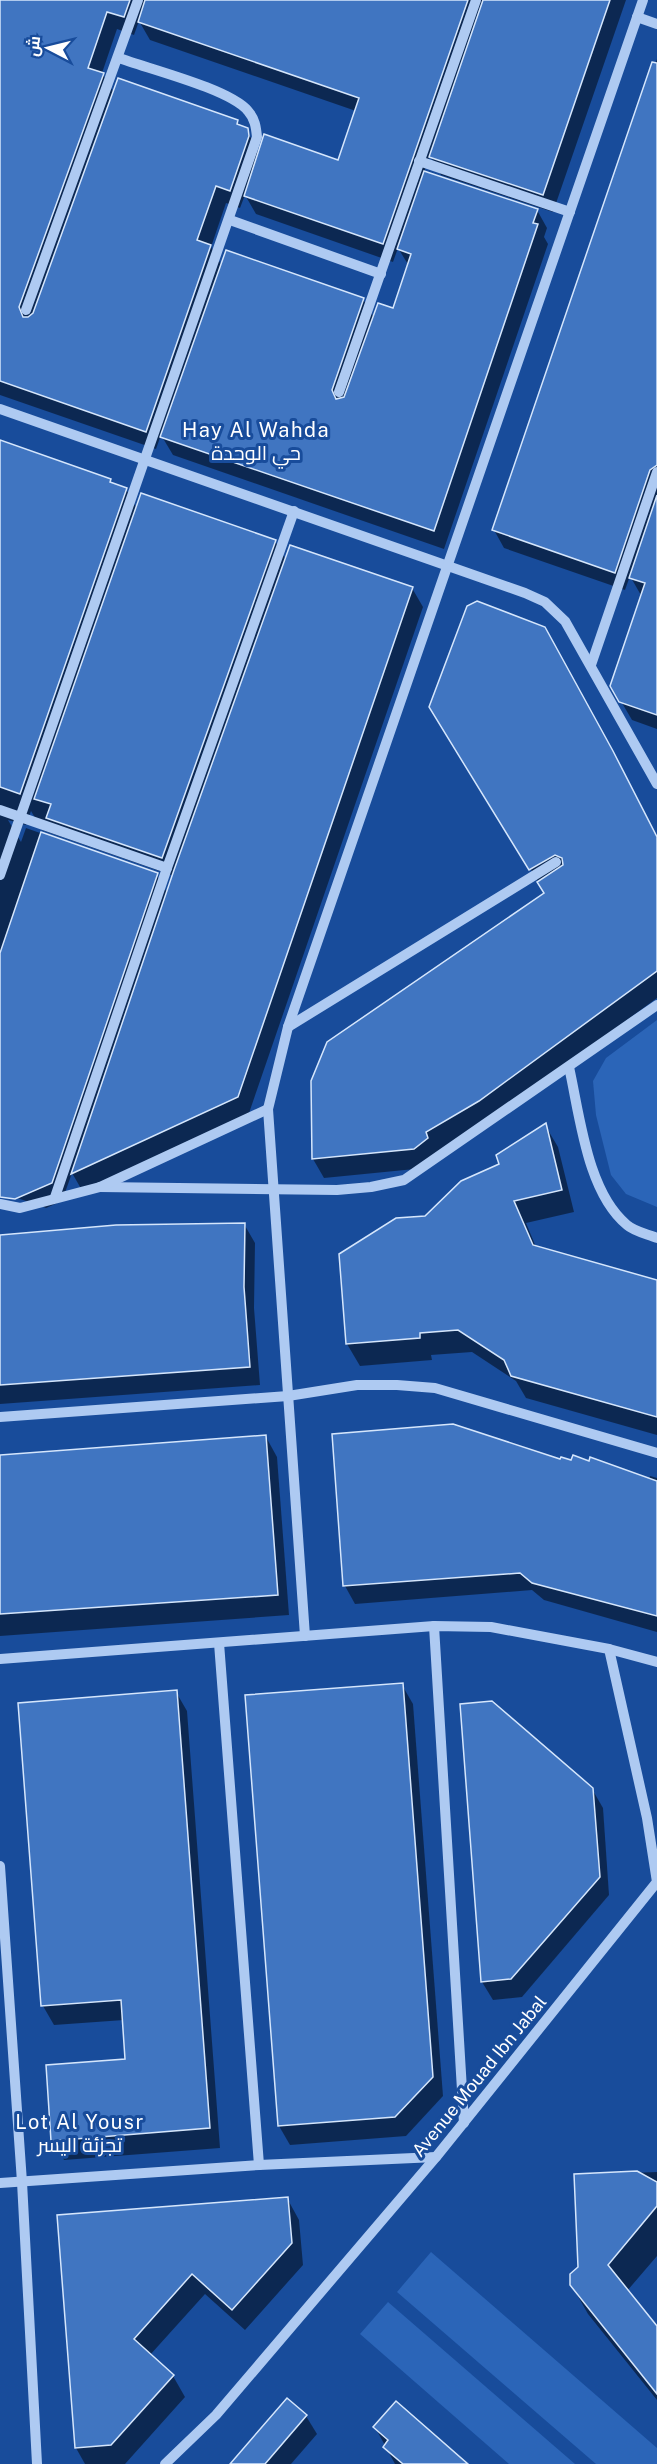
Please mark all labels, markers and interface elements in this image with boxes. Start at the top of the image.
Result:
north arrow [18,18,78,78]
text: ش [23,35,44,58]
district label: Hay Al Wahda حي الوحدة [182,418,330,469]
street label: Avenue Mouad Ibn Jabal [408,1991,550,2161]
district label: Lot Al Yousr تجزئة اليسر [15,2110,145,2157]

